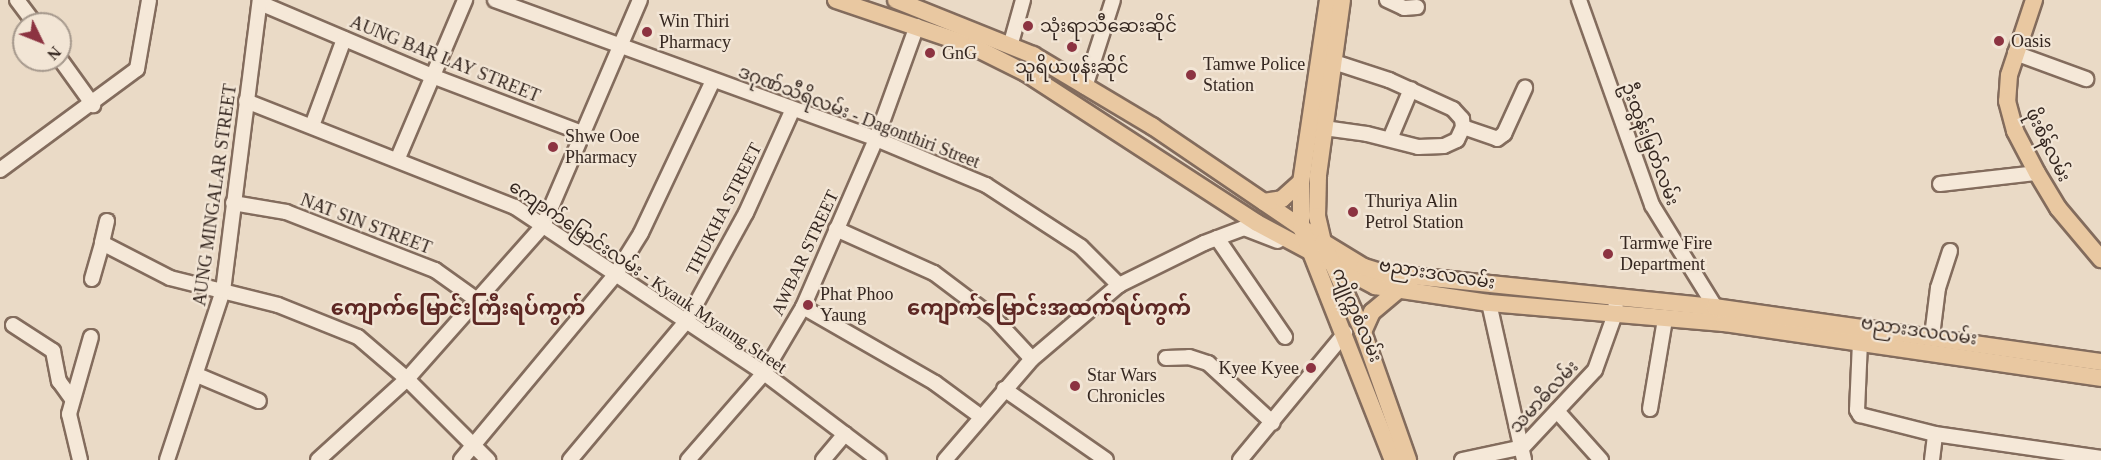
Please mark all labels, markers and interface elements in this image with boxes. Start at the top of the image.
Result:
street label: AUNG BAR LAY STREET [346,11,544,107]
place label: Win Thiri Pharmacy [659,11,731,54]
north arrow [12,12,72,72]
place label: သုံးရာသီဆေးဆိုင် [1040,15,1177,37]
marker: သုံးရာသီဆေးဆိုင် [1021,19,1035,33]
marker: Win Thiri Pharmacy [640,25,654,39]
place label: Oasis [2011,30,2051,52]
marker: Oasis [1992,34,2006,48]
marker: သူရိယဖုန်းဆိုင် [1065,40,1079,54]
place label: GnG [942,42,977,64]
text: N [44,43,64,63]
marker: GnG [923,46,937,60]
place label: Tamwe Police Station [1203,54,1305,97]
place label: သူရိယဖုန်းဆိုင် [1015,56,1129,78]
street label: ဒဂုဏ်သီရိလမ်း - Dagonthiri Street [735,61,983,173]
marker: Tamwe Police Station [1184,68,1198,82]
street label: ဦးထွန်းမြတ်လမ်း [1617,79,1683,209]
street label: AUNG MINGALAR STREET [189,83,241,307]
street label: ဖိုးစိန်လမ်း [2021,105,2075,185]
place label: Shwe Ooe Pharmacy [565,126,639,168]
street label: THUKHA STREET [681,139,767,279]
marker: Shwe Ooe Pharmacy [546,140,560,154]
street label: ကျောက်မြောင်းလမ်း - Kyauk Myaung Street [505,176,791,378]
street label: AWBAR STREET [766,187,844,319]
street label: NAT SIN STREET [297,189,435,259]
place label: Thuriya Alin Petrol Station [1365,191,1463,234]
marker: Thuriya Alin Petrol Station [1346,205,1360,219]
place label: Tarmwe Fire Department [1620,233,1712,276]
marker: Tarmwe Fire Department [1601,247,1615,261]
street label: ဗညားဒလလမ်း [1378,254,1496,294]
street label: ကျိုက္ကစံလမ်း [1327,264,1387,366]
place label: Phat Phoo Yaung [820,284,894,326]
district label: ကျောက်မြောင်းကြီးရပ်ကွက် [331,295,585,321]
district label: ကျောက်မြောင်းအထက်ရပ်ကွက် [907,295,1191,321]
marker: Phat Phoo Yaung [801,298,815,312]
street label: ဗညားဒလလမ်း [1860,312,1978,350]
street label: သမာဓိလမ်း [1505,356,1583,438]
place label: Kyee Kyee [1219,357,1299,379]
marker: Kyee Kyee [1304,361,1318,375]
place label: Star Wars Chronicles [1087,365,1165,407]
marker: Star Wars Chronicles [1068,379,1082,393]

